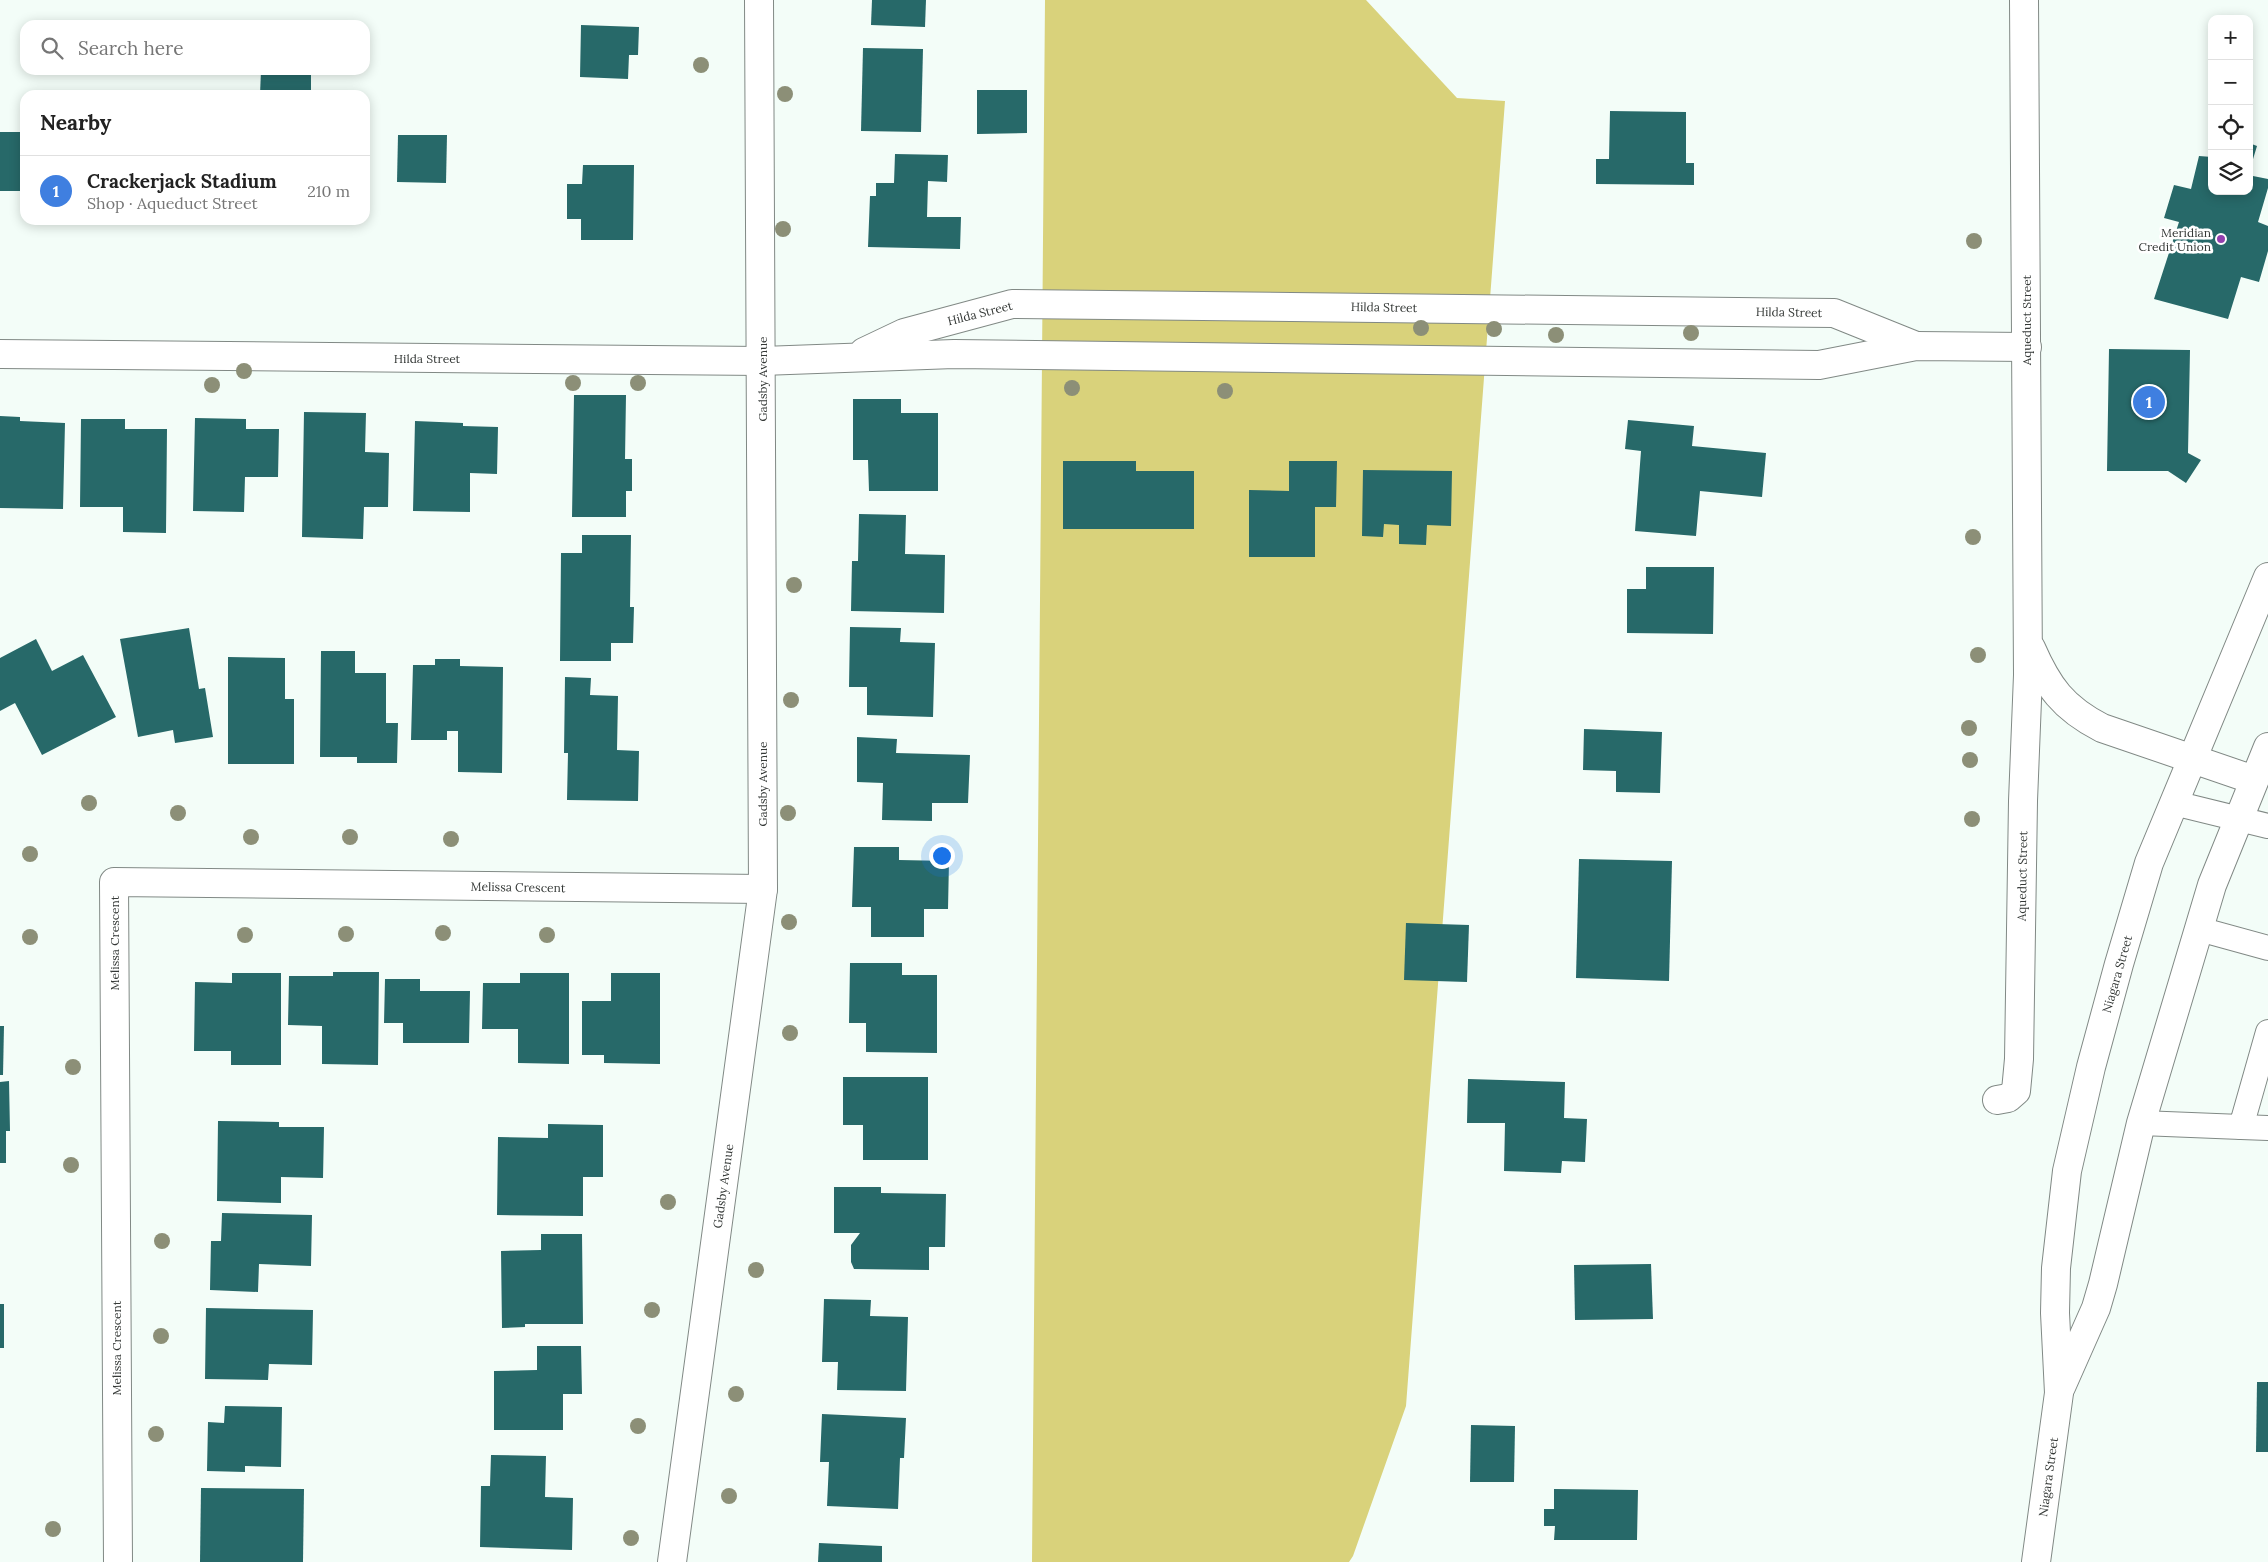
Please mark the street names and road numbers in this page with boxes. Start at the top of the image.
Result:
street label: Aqueduct Street [2019,274,2034,366]
street label: Hilda Street [946,298,1014,328]
street label: Hilda Street [1351,299,1418,315]
street label: Hilda Street [1756,304,1823,320]
street label: Gadsby Avenue [755,336,770,422]
street label: Hilda Street [394,351,461,366]
street label: Gadsby Avenue [755,741,770,827]
street label: Aqueduct Street [2014,830,2030,922]
street label: Melissa Crescent [471,879,566,895]
street label: Melissa Crescent [107,895,122,990]
street label: Niagara Street [2099,933,2135,1015]
street label: Gadsby Avenue [710,1142,736,1229]
street label: Melissa Crescent [109,1300,124,1395]
street label: Niagara Street [2035,1436,2061,1518]

